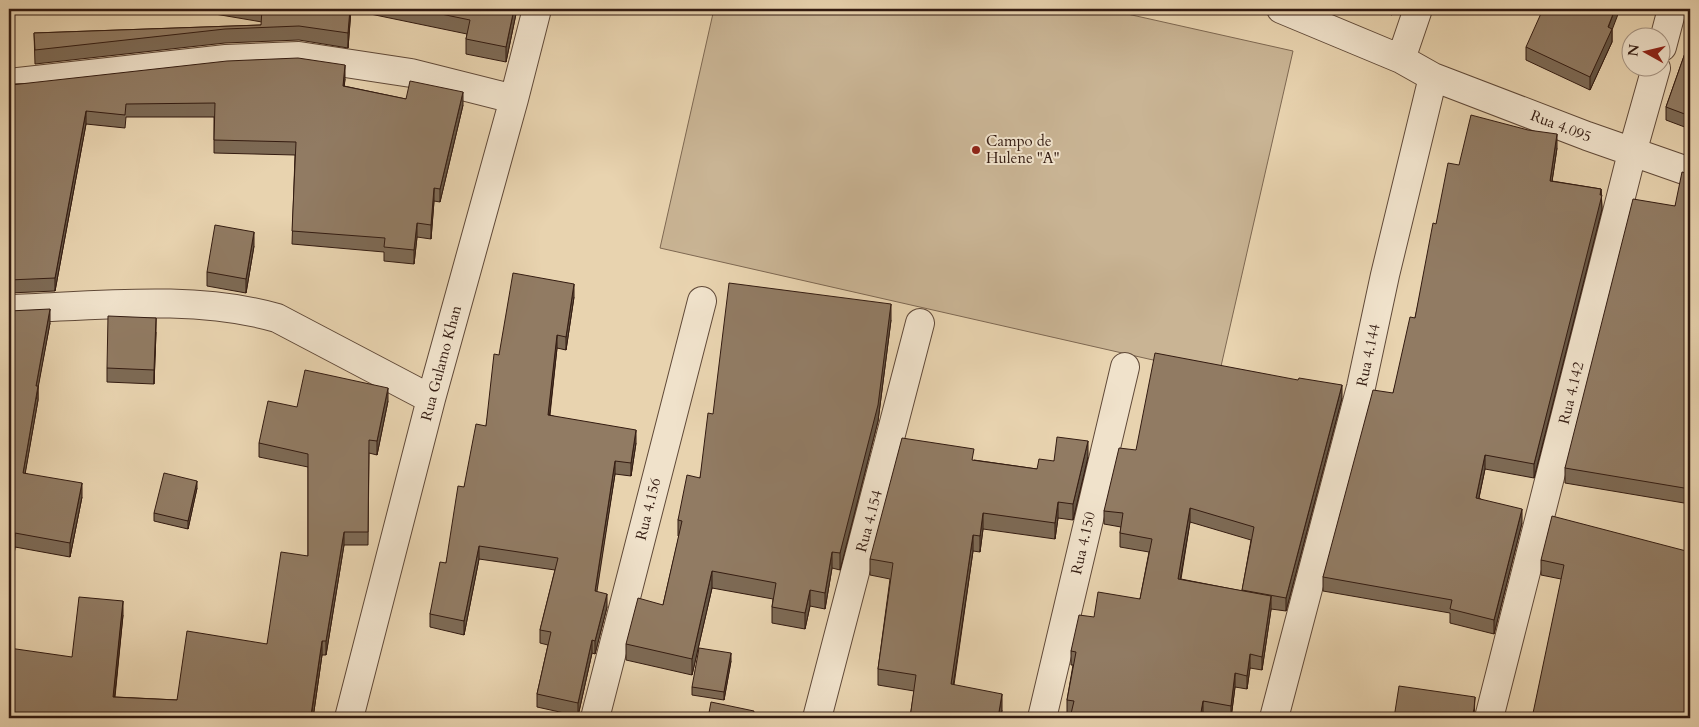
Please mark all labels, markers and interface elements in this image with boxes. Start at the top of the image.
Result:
north arrow [1622,28,1672,78]
text: N [1623,43,1644,58]
street label: Rua 4.095 [1528,105,1594,147]
place label: Campo de Hulene "A" [986,131,1060,168]
marker: Campo de Hulene "A" [970,144,982,156]
street label: Rua Gulamo Khan [416,303,466,423]
street label: Rua 4.144 [1352,321,1384,388]
street label: Rua 4.142 [1554,359,1588,426]
street label: Rua 4.156 [631,475,665,542]
street label: Rua 4.154 [851,487,887,554]
street label: Rua 4.150 [1066,509,1100,576]

